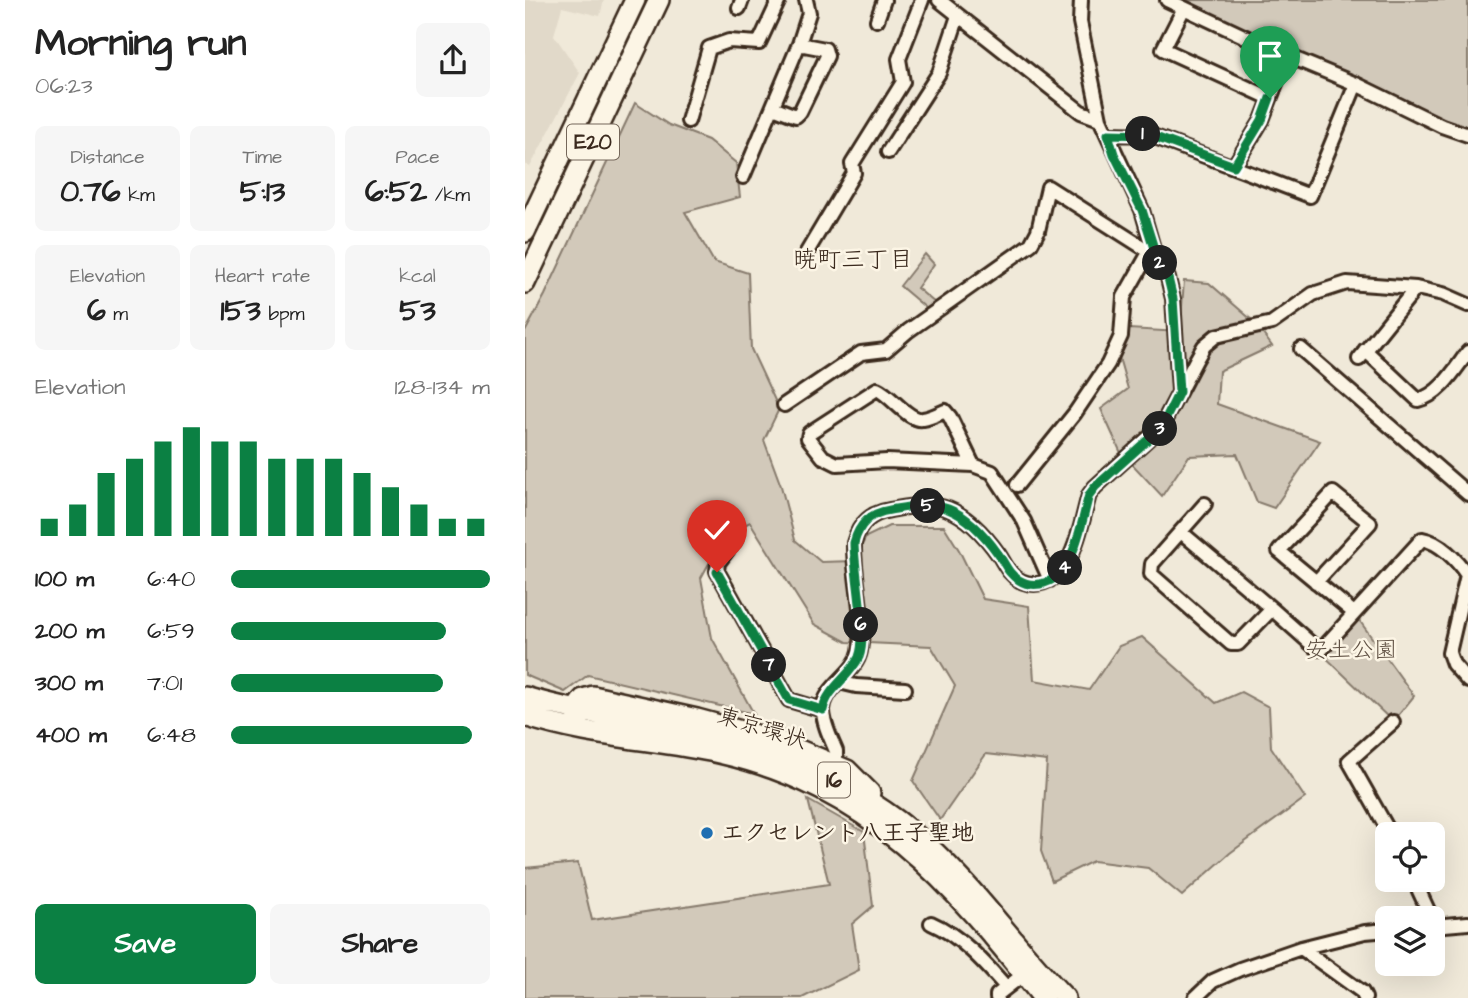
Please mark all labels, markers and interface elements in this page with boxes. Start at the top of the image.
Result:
text: Morning run [35,18,247,70]
button: share [416,23,490,97]
pin [1240,26,1300,98]
icon: arrive [1251,37,1289,75]
text: 06:23 [35,70,93,102]
pin: 1 [1125,116,1161,152]
text: 1 [1141,120,1144,147]
road number: E20 [567,124,619,160]
text: Distance [71,144,144,171]
text: Time [243,144,282,171]
text: Pace [395,144,440,171]
text: 0.76 [60,171,121,213]
text: 5:13 [240,171,285,213]
text: 6:52 [365,171,427,213]
text: km [121,182,155,209]
text: /km [427,182,470,209]
district label: 暁町三丁目 [793,243,913,277]
pin: 2 [1143,246,1177,280]
text: 2 [1154,249,1165,276]
text: Elevation [70,263,145,290]
text: Heart rate [215,263,310,290]
text: kcal [399,263,436,290]
text: 6 [87,290,106,332]
text: 153 [221,290,261,332]
text: 53 [399,290,436,332]
text: m [106,301,128,328]
text: bpm [261,301,304,328]
text: Elevation [35,371,126,403]
text: 128–134 m [394,371,490,403]
pin: 3 [1143,412,1177,446]
text: 3 [1155,415,1164,442]
pin: 5 [911,489,945,524]
text: 5 [921,492,934,519]
pin [687,500,747,572]
icon: check [698,511,736,549]
pin: 4 [1047,550,1083,586]
text: 4 [1058,554,1071,581]
text: 100 m [35,563,94,595]
text: 6:40 [147,563,195,595]
pin: 6 [843,608,879,642]
text: 6 [855,611,866,638]
text: 200 m [35,615,104,647]
text: 6:59 [147,615,195,647]
park label: 安土公園 [1305,634,1397,666]
pin: 7 [751,648,787,682]
text: 7 [763,651,774,678]
text: 300 m [35,667,103,699]
text: 7:01 [147,667,182,699]
street label: 東京環状 [713,699,811,757]
text: 400 m [35,719,107,751]
text: 6:48 [147,719,196,751]
road number: 16 [818,762,850,798]
place label: エクセレント八王子聖地 [721,817,974,849]
map controls [1375,822,1445,976]
button: locate [1375,822,1445,892]
marker: エクセレント八王子聖地 [699,825,715,841]
button: Save [35,904,256,984]
button: Share [270,904,490,984]
button: layers [1375,906,1445,976]

